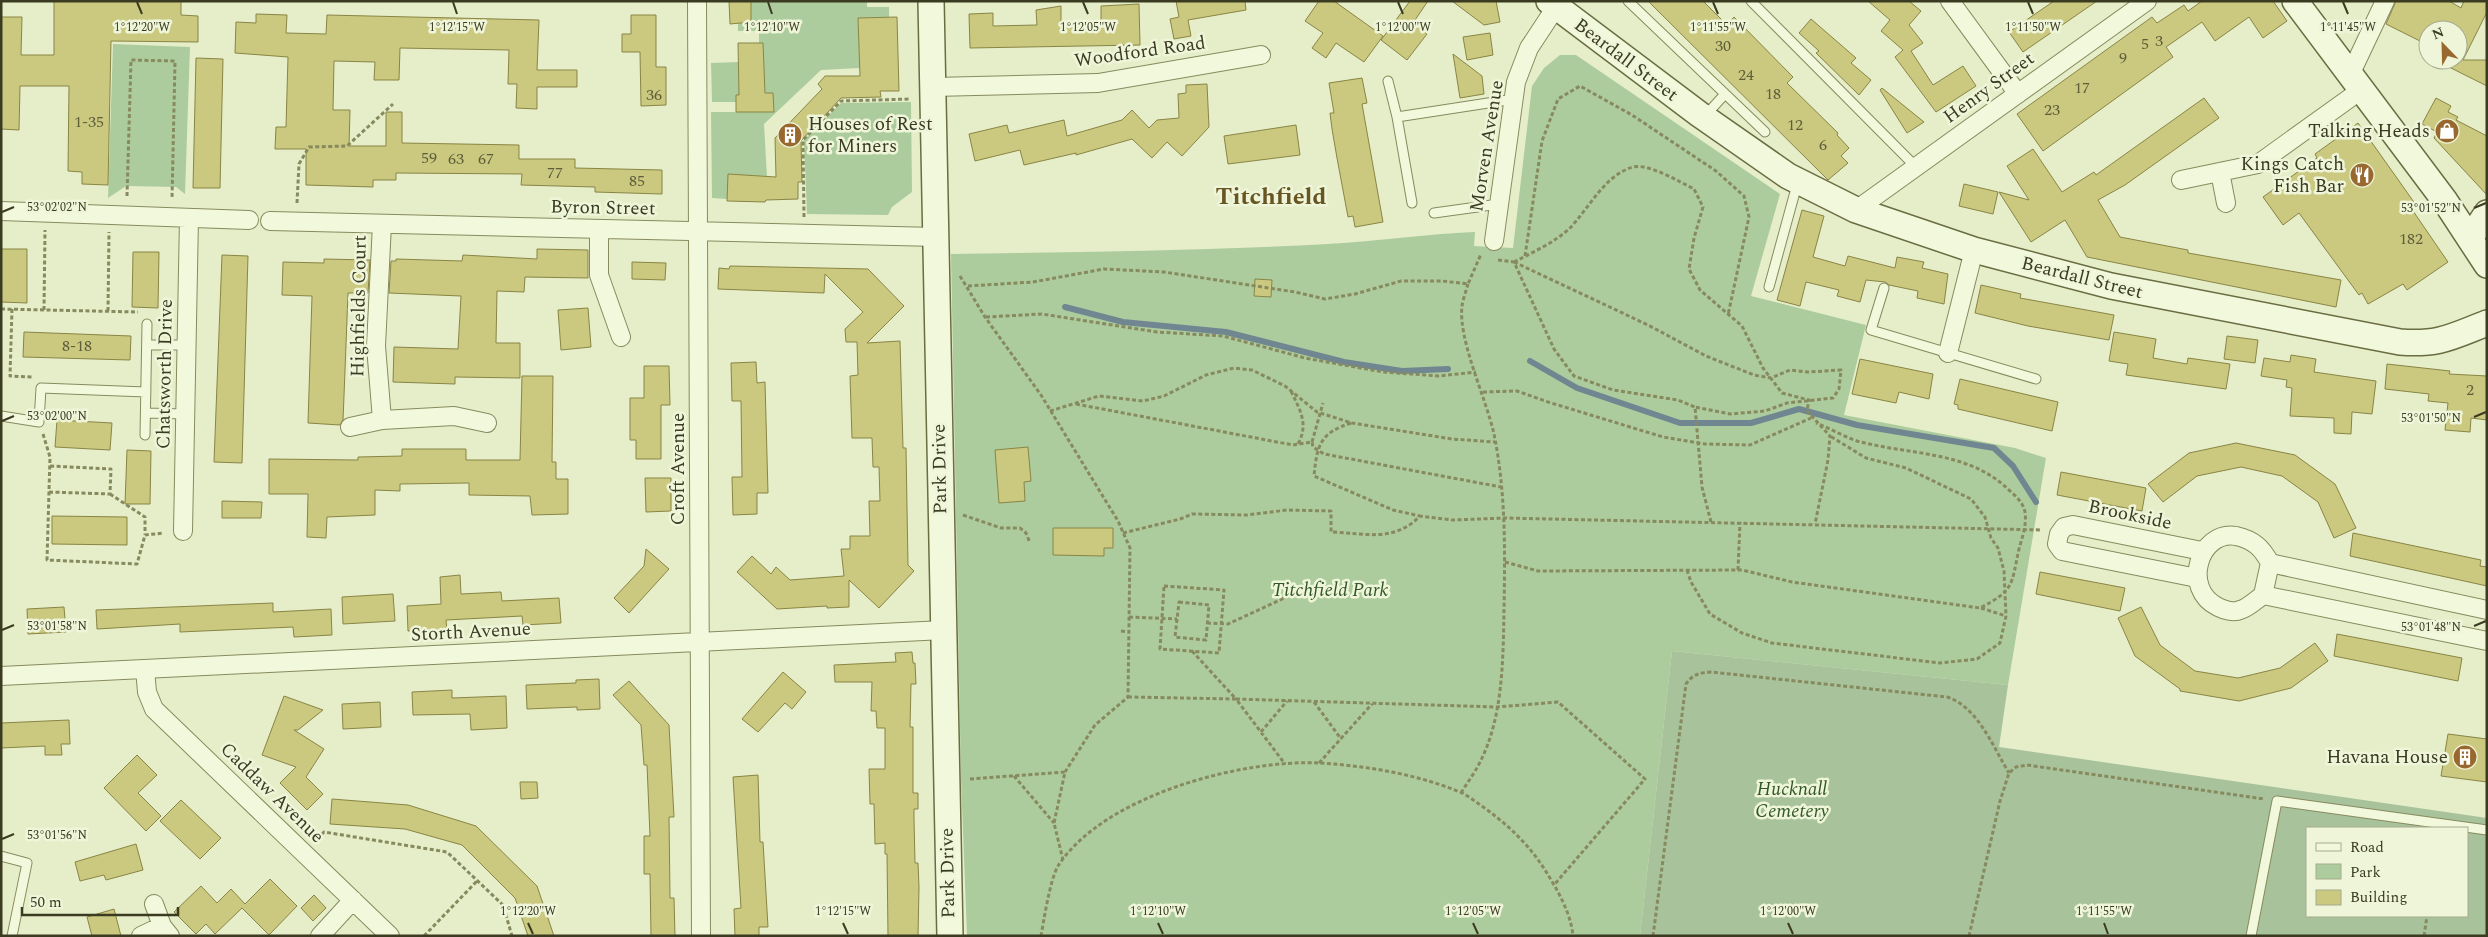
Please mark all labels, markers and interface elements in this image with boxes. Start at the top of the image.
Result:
street label: Beardall Street [1568,11,1685,109]
text: 1°12'20"W [114,18,170,37]
text: 1°12'15"W [429,18,485,37]
text: 1°12'10"W [744,18,800,37]
text: 1°12'05"W [1060,18,1116,37]
text: 1°12'00"W [1375,18,1431,37]
text: 1°11'55"W [1690,18,1746,37]
text: 1°11'50"W [2005,18,2061,37]
text: 1°11'45"W [2320,18,2376,37]
north arrow [2418,20,2468,70]
text: N [2429,22,2447,45]
street label: Woodford Road [1073,28,1207,76]
house number: 3 [2155,29,2163,53]
house number: 5 [2141,32,2149,56]
house number: 30 [1715,34,1731,58]
street label: Henry Street [1937,45,2041,131]
house number: 9 [2119,46,2127,70]
house number: 24 [1738,63,1754,87]
house number: 17 [2074,76,2090,100]
street label: Morven Avenue [1462,78,1512,214]
house number: 18 [1765,82,1781,106]
house number: 36 [646,83,662,107]
house number: 23 [2044,98,2060,122]
house number: 1-35 [74,110,104,134]
place label: Houses of Rest for Miners [808,110,933,161]
house number: 12 [1787,113,1803,137]
place label: Talking Heads [2308,117,2430,146]
shop icon: Talking Heads [2434,118,2460,144]
building icon: Houses of Rest for Miners [777,122,803,148]
house number: 6 [1819,133,1827,157]
house number: 59 [421,146,437,170]
house number: 63 [448,147,464,171]
house number: 67 [478,147,494,171]
place label: Kings Catch Fish Bar [2241,150,2344,201]
house number: 77 [547,161,563,185]
restaurant icon: Kings Catch Fish Bar [2349,162,2375,188]
house number: 85 [629,169,645,193]
district label: Titchfield [1216,179,1326,215]
street label: Byron Street [550,193,656,223]
text: 53°02'02"N [27,198,87,217]
text: 53°01'52"N [2401,199,2461,218]
house number: 182 [2399,227,2423,251]
street label: Highfields Court [343,234,375,377]
street label: Beardall Street [2018,249,2146,307]
street label: Chatsworth Drive [149,299,181,449]
house number: 8-18 [62,334,92,358]
house number: 2 [2466,378,2474,402]
text: 53°02'00"N [27,407,87,426]
text: 53°01'50"N [2401,409,2461,428]
street label: Croft Avenue [664,413,693,525]
street label: Park Drive [925,424,955,514]
street label: Brookside [2085,492,2175,538]
park label: Titchfield Park [1272,576,1388,605]
street label: Storth Avenue [410,614,532,650]
text: 53°01'58"N [27,617,87,636]
text: 53°01'48"N [2401,618,2461,637]
street label: Caddaw Avenue [213,736,331,850]
place label: Havana House [2326,743,2448,772]
building icon: Havana House [2452,744,2478,770]
park label: Hucknall Cemetery [1755,775,1829,826]
text: 53°01'56"N [27,826,87,845]
legend [2306,827,2468,917]
street label: Park Drive [933,828,963,918]
text: Road [2350,836,2384,859]
text: Park [2350,861,2381,884]
scale bar [22,884,179,916]
text: Building [2350,886,2407,909]
text: 50 m [30,891,62,914]
text: 1°12'20"W [500,902,556,921]
text: 1°12'15"W [815,902,871,921]
text: 1°12'10"W [1130,902,1186,921]
text: 1°12'05"W [1445,902,1501,921]
text: 1°12'00"W [1760,902,1816,921]
text: 1°11'55"W [2076,902,2132,921]

